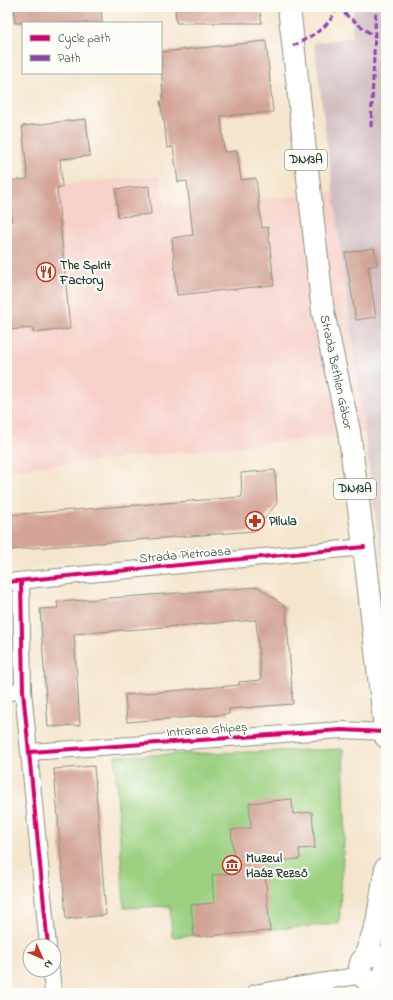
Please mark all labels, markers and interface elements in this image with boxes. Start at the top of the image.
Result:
legend [22,22,162,74]
text: Cycle path [58,30,110,49]
text: Path [58,50,81,68]
road number: DN13A [285,150,327,170]
place label: The Spirit Factory [59,256,112,292]
restaurant icon: The Spirit Factory [35,261,57,283]
street label: Strada Bethlen Gábor [315,313,358,432]
road number: DN13A [334,479,376,499]
pharmacy icon: Pilula [244,510,266,532]
place label: Pilula [269,512,297,531]
street label: Strada Pietroasa [138,542,232,568]
street label: Intrarea Ghipeș [166,718,249,742]
place label: Muzeul Haáz Rezső [246,849,308,883]
museum icon: Muzeul Haáz Rezső [221,854,243,876]
north arrow [22,938,62,978]
text: N [40,956,57,973]

